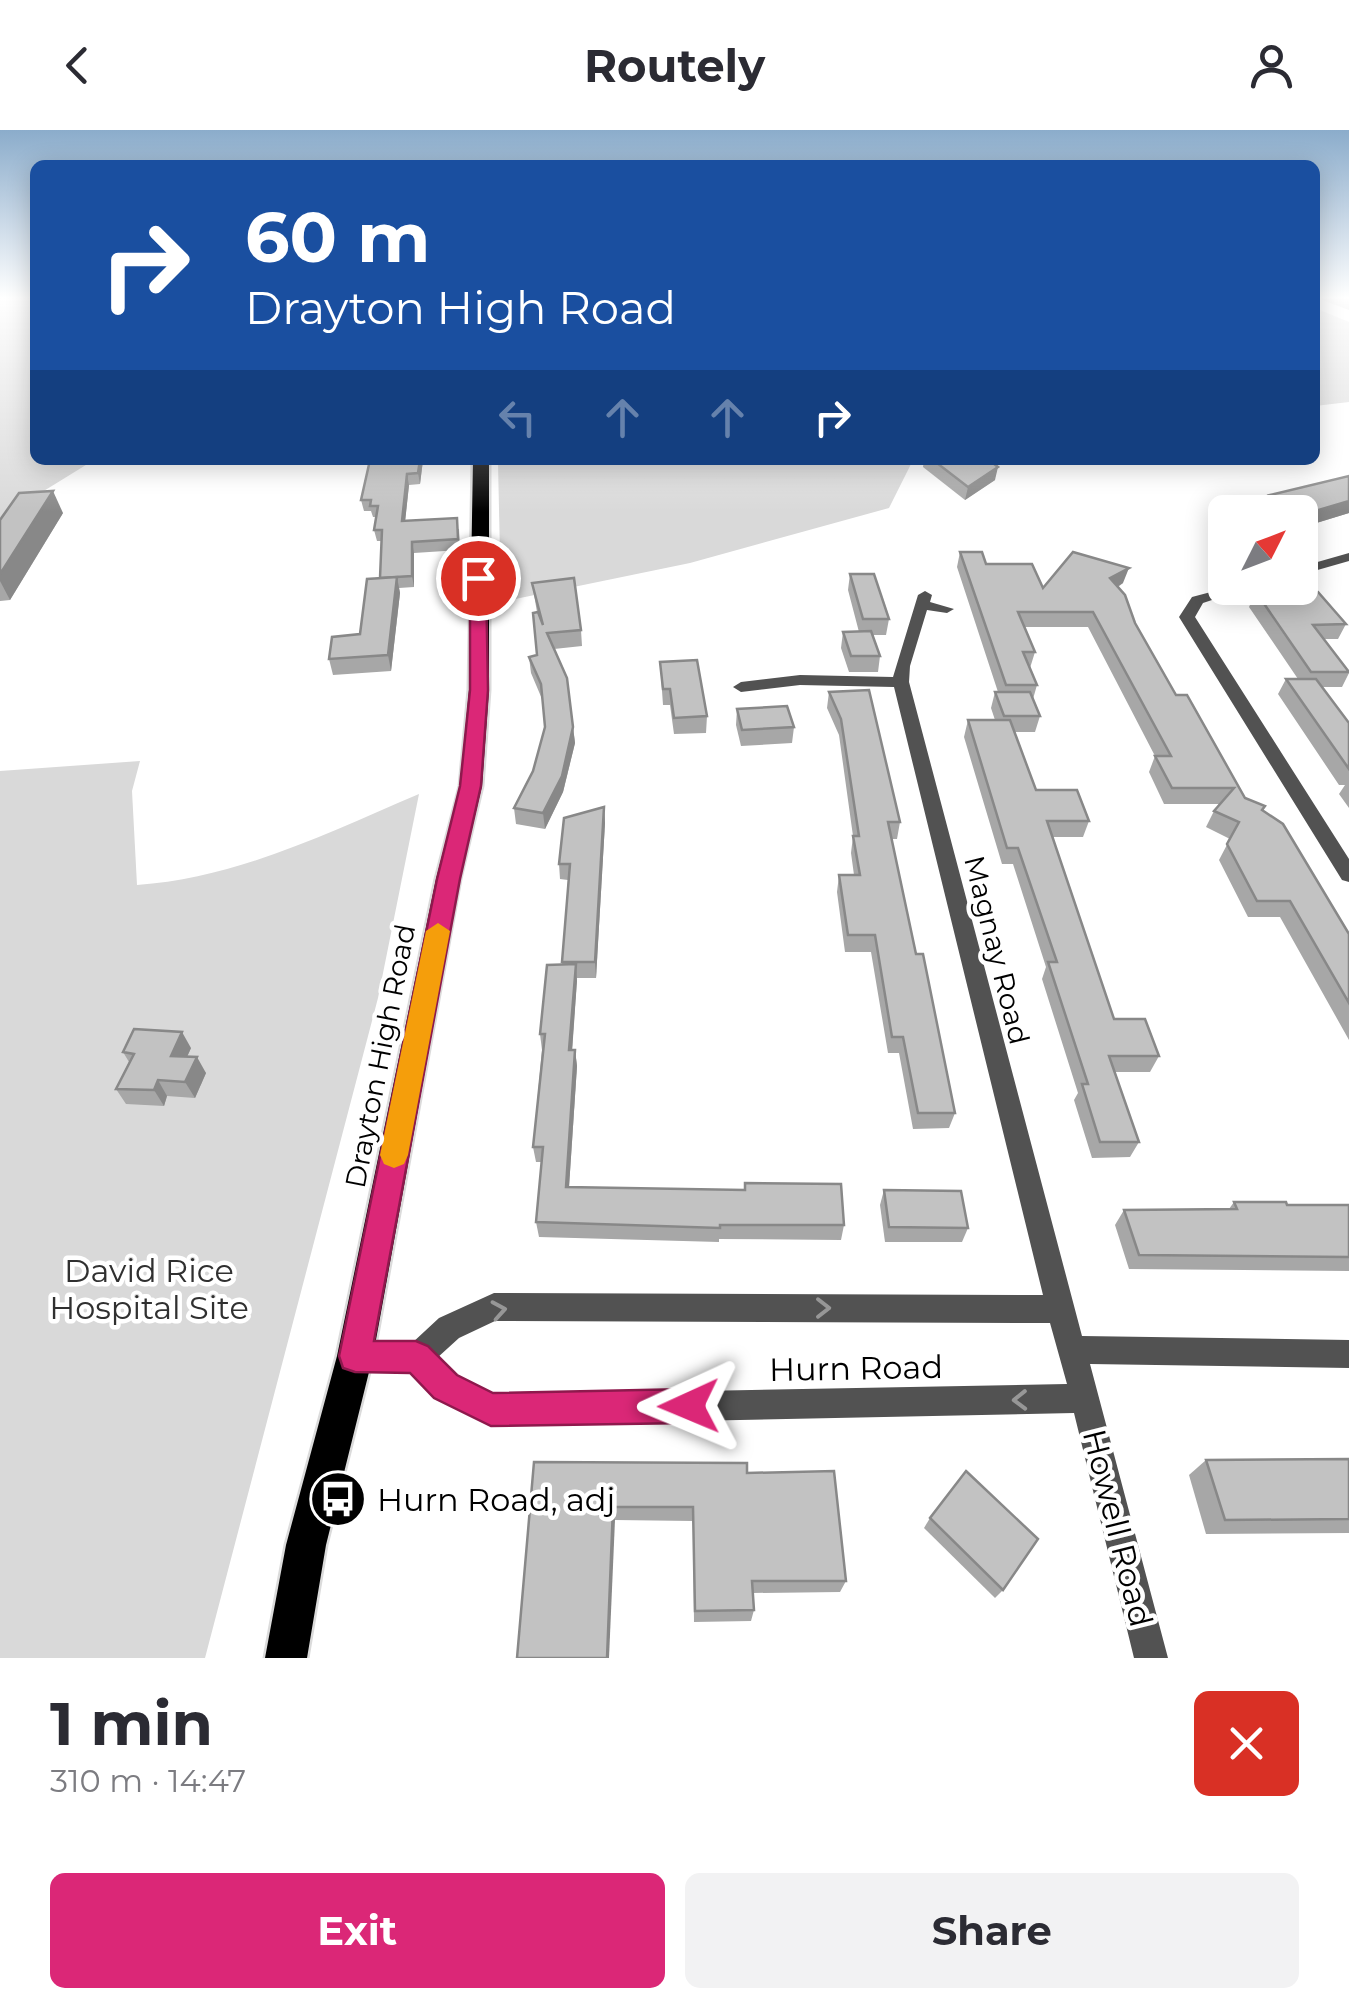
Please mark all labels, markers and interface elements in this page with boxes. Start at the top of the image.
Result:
icon: back [50,38,105,93]
text: Routely [584,38,765,93]
icon: person [1244,38,1299,93]
text: 60 m [245,194,430,280]
icon: right [80,200,210,330]
text: Drayton High Road [245,280,676,335]
icon: left [490,390,545,445]
icon: ahead [595,390,650,445]
icon: ahead [700,390,755,445]
icon: right [805,390,860,445]
north arrow [1208,495,1318,605]
map controls [1208,495,1318,605]
pin [436,536,521,621]
icon: arrive [451,551,506,606]
street label: Magnay Road [957,852,1037,1048]
street label: Drayton High Road [338,921,422,1191]
park label: David Rice Hospital Site [49,1251,249,1327]
one-way arrow [816,1297,831,1319]
one-way arrow [490,1300,507,1322]
street label: Hurn Road [769,1347,943,1389]
position arrow [637,1354,741,1458]
one-way arrow [1011,1389,1027,1410]
street label: Howell Road [1075,1425,1161,1631]
bus stop icon: Hurn Road, adj [308,1469,368,1529]
place label: Hurn Road, adj [377,1480,615,1519]
text: 1 min [50,1687,213,1760]
button: close [1194,1691,1299,1796]
text: 310 m · 14:47 [50,1761,246,1800]
button: Exit [50,1873,665,1988]
button: Share [685,1873,1299,1988]

